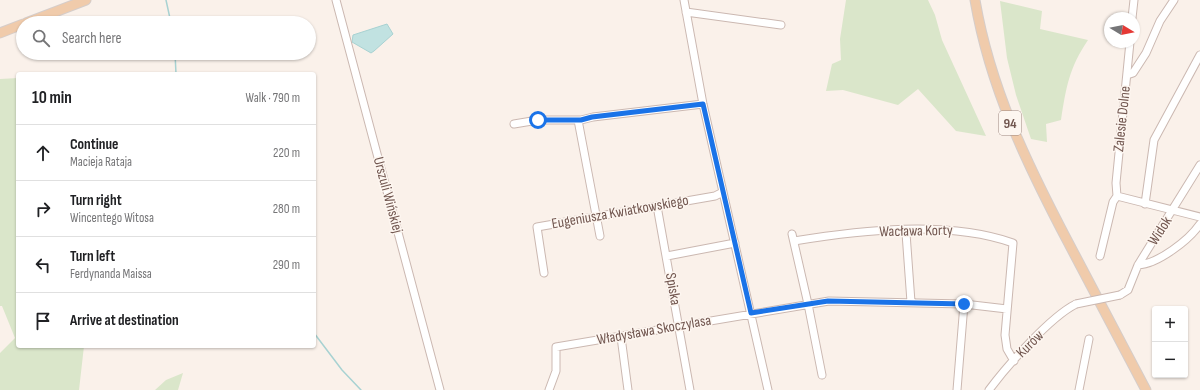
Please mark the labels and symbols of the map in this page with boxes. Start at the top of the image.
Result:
north arrow [1104,12,1140,48]
street label: Zalesie Dolne [1109,85,1135,153]
route start [529,111,547,129]
road number: 94 [999,111,1021,135]
street label: Urszuli Wińskiej [369,155,407,236]
street label: Eugeniusza Kwiatkowskiego [550,191,690,233]
street label: Widok [1144,213,1176,249]
street label: Wacława Korty [879,221,953,241]
street label: Spiska [661,271,685,307]
route end [955,295,973,313]
street label: Władysława Skoczylasa [595,311,713,349]
street label: Kurów [1012,326,1048,362]

